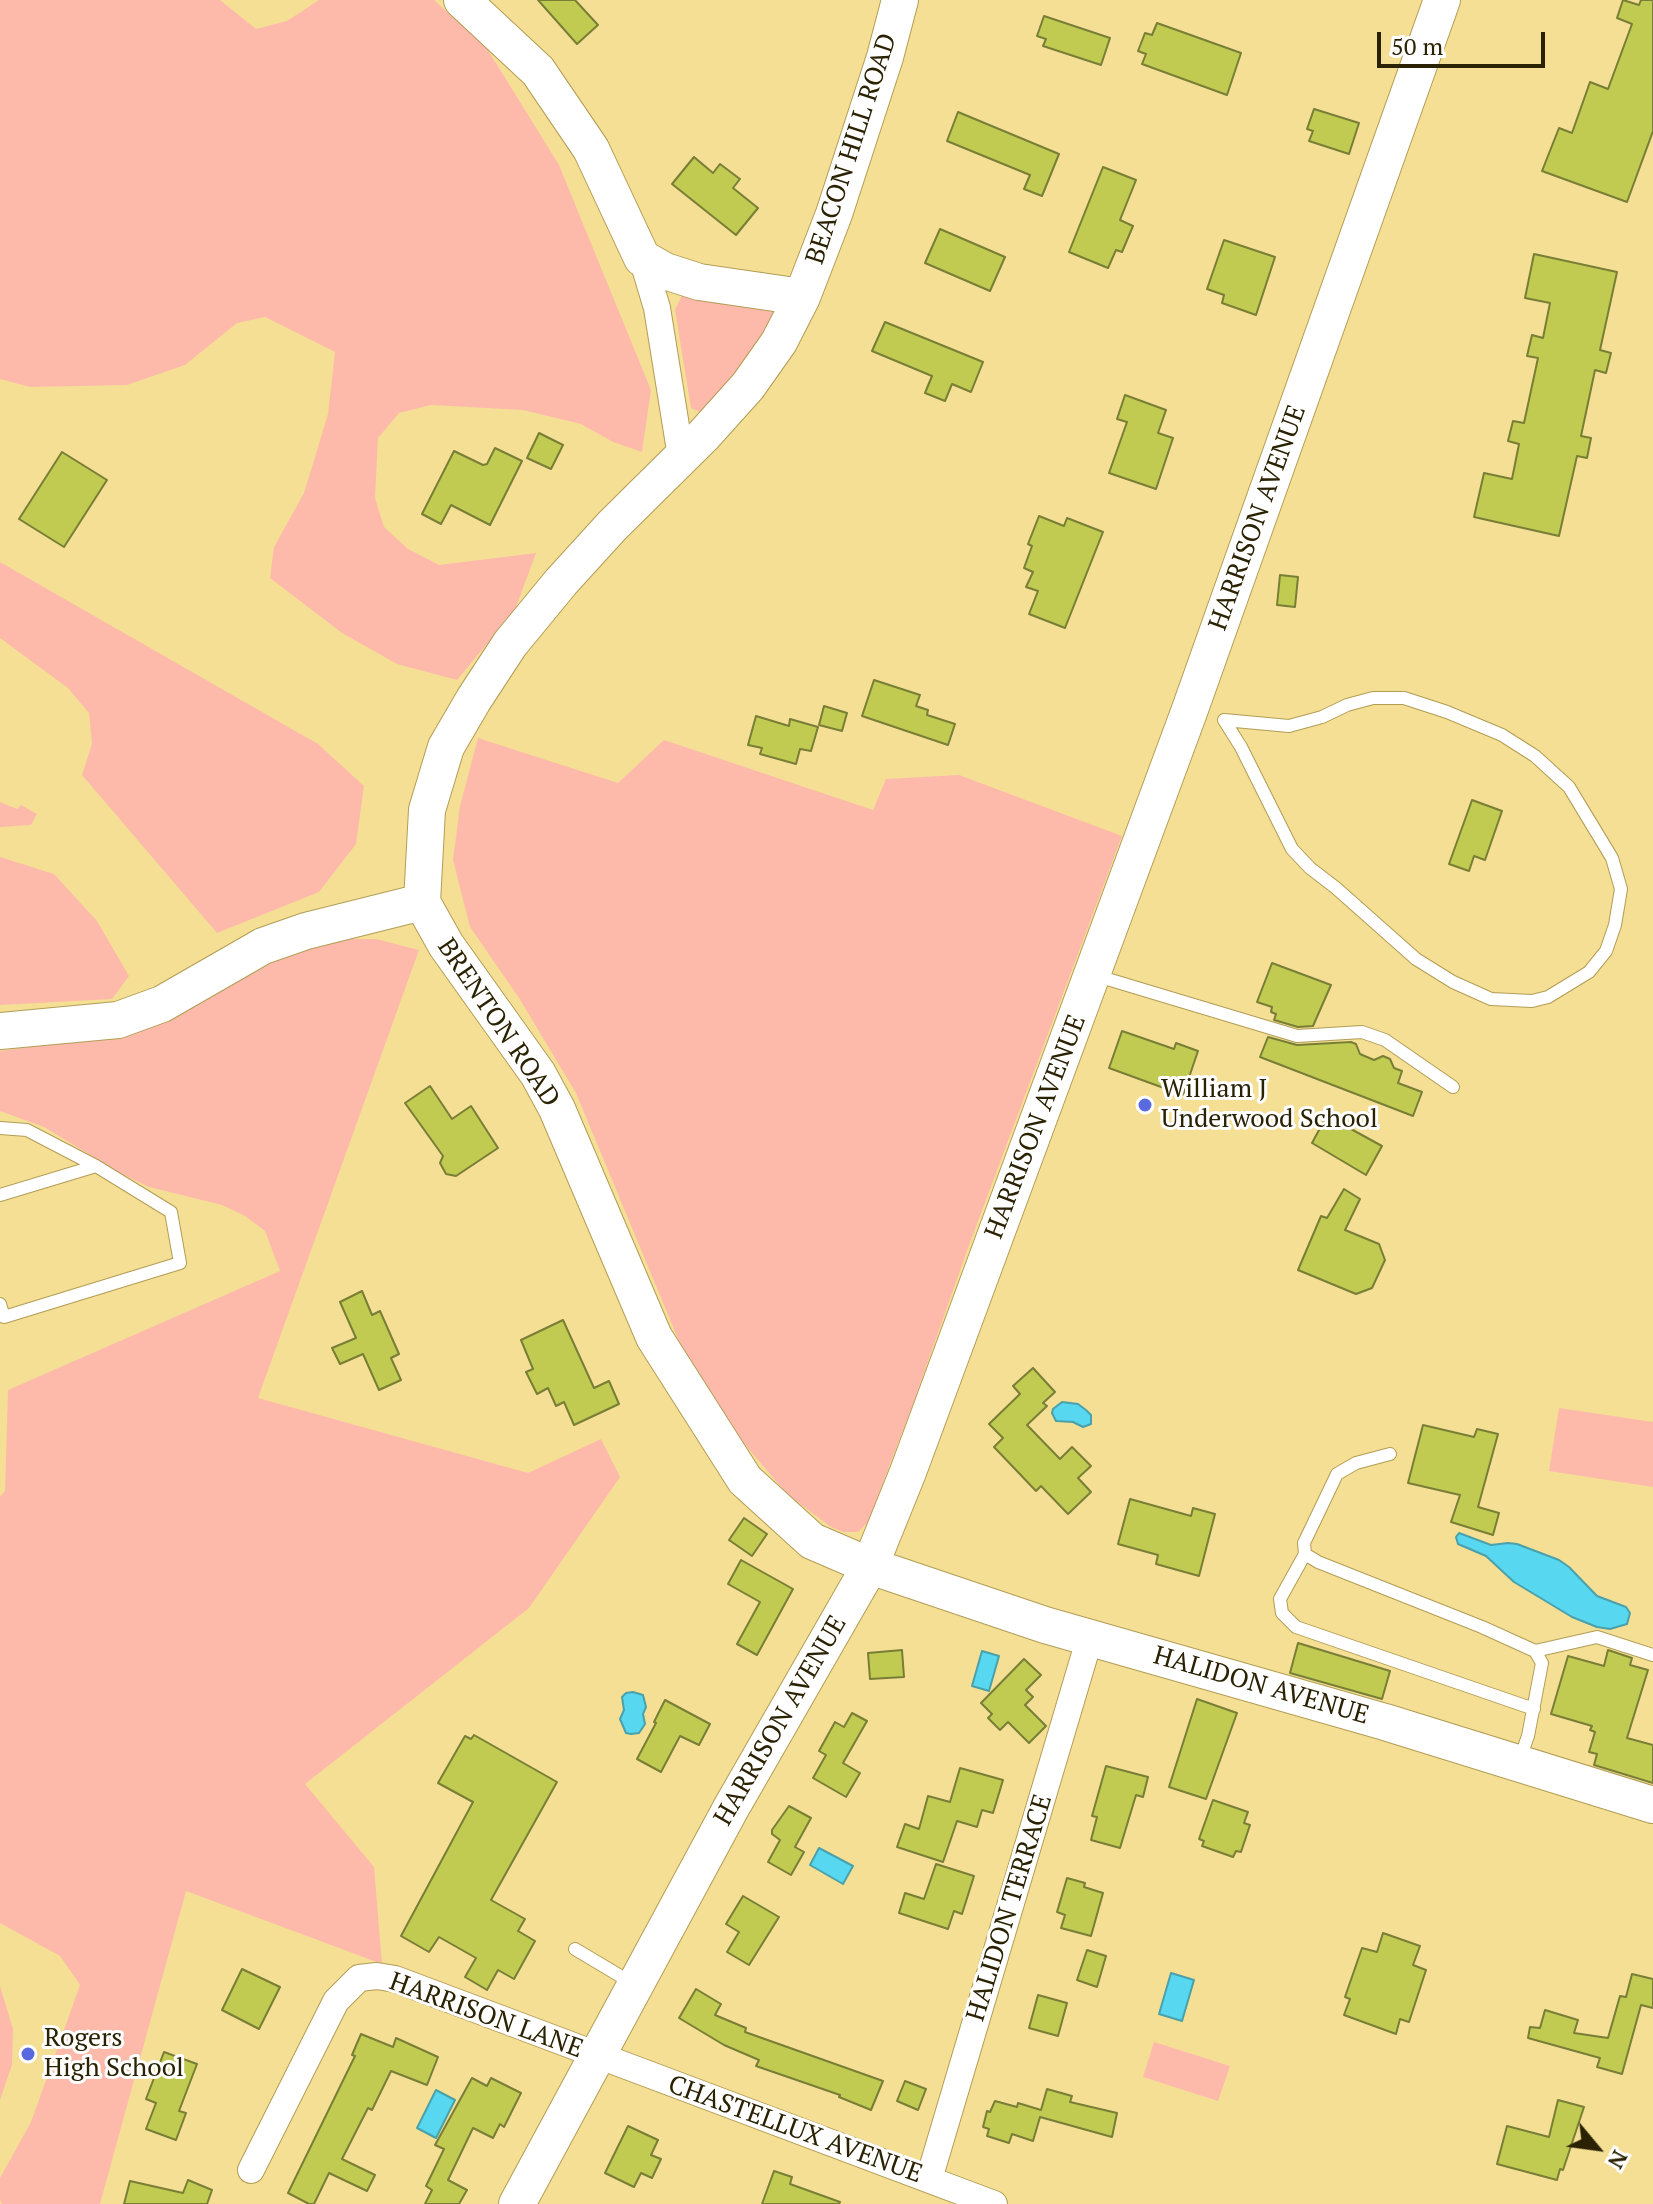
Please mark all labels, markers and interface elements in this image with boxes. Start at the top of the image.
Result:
scale bar [1381,16,1549,66]
street label: BEACON HILL ROAD [800,30,904,268]
text: 50 m [1391,30,1443,62]
street label: HARRISON AVENUE [1203,401,1313,635]
street label: BRENTON ROAD [430,933,566,1113]
street label: HARRISON AVENUE [979,1011,1093,1243]
place label: William J Underwood School [1161,1074,1378,1136]
marker: William J Underwood School [1136,1096,1154,1114]
street label: HARRISON AVENUE [708,1611,854,1831]
street label: HALIDON AVENUE [1150,1640,1372,1732]
street label: HALIDON TERRACE [961,1791,1059,2025]
street label: HARRISON LANE [385,1967,587,2065]
place label: Rogers High School [44,2023,184,2084]
marker: Rogers High School [19,2045,37,2063]
street label: CHASTELLUX AVENUE [664,2070,926,2190]
north arrow [1557,2108,1637,2188]
text: N [1602,2146,1635,2174]

